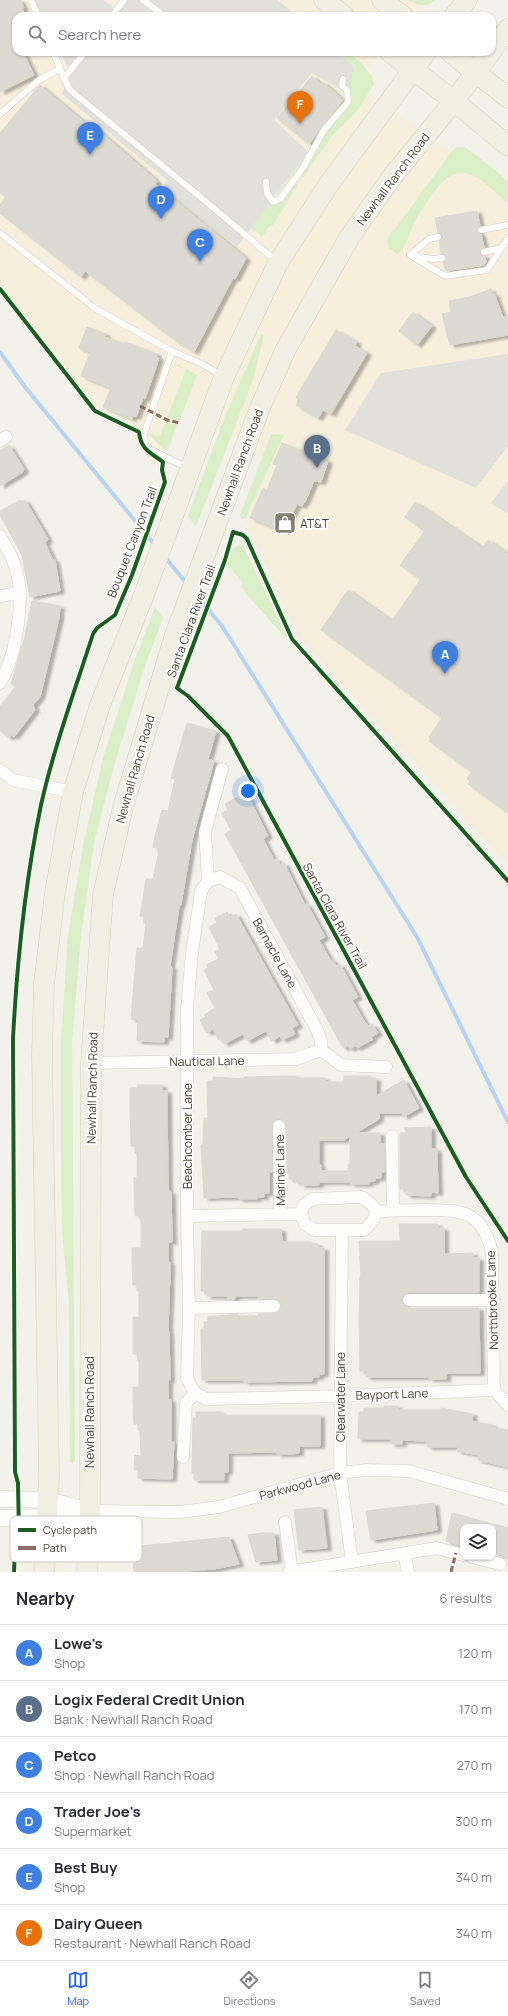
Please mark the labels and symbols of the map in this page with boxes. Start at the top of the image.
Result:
pin: F [287,91,313,124]
pin: E [77,122,103,155]
street label: Newhall Ranch Road [353,129,433,229]
pin: D [148,186,174,219]
pin: C [187,229,213,262]
street label: Newhall Ranch Road [213,406,267,518]
pin: B [304,435,330,468]
street label: Bouquet Canyon Trail [103,484,161,600]
shop icon: AT&T [272,510,298,536]
place label: AT&T [300,515,330,532]
street label: Santa Clara River Trail [163,562,219,680]
pin: A [432,641,458,674]
street label: Newhall Ranch Road [111,713,159,825]
your location [238,781,258,801]
street label: Santa Clara River Trail [299,860,371,972]
street label: Barnacle Lane [249,915,301,991]
street label: Newhall Ranch Road [83,1032,101,1144]
street label: Nautical Lane [169,1052,245,1070]
street label: Beachcomber Lane [179,1083,196,1189]
street label: Mariner Lane [271,1134,289,1206]
street label: Northbrooke Lane [482,1250,502,1350]
street label: Clearwater Lane [332,1352,349,1442]
street label: Newhall Ranch Road [81,1356,98,1468]
street label: Bayport Lane [355,1384,429,1404]
street label: Parkwood Lane [257,1466,343,1504]
legend [10,1516,142,1562]
text: Cycle path [43,1522,97,1537]
text: Path [43,1540,66,1555]

